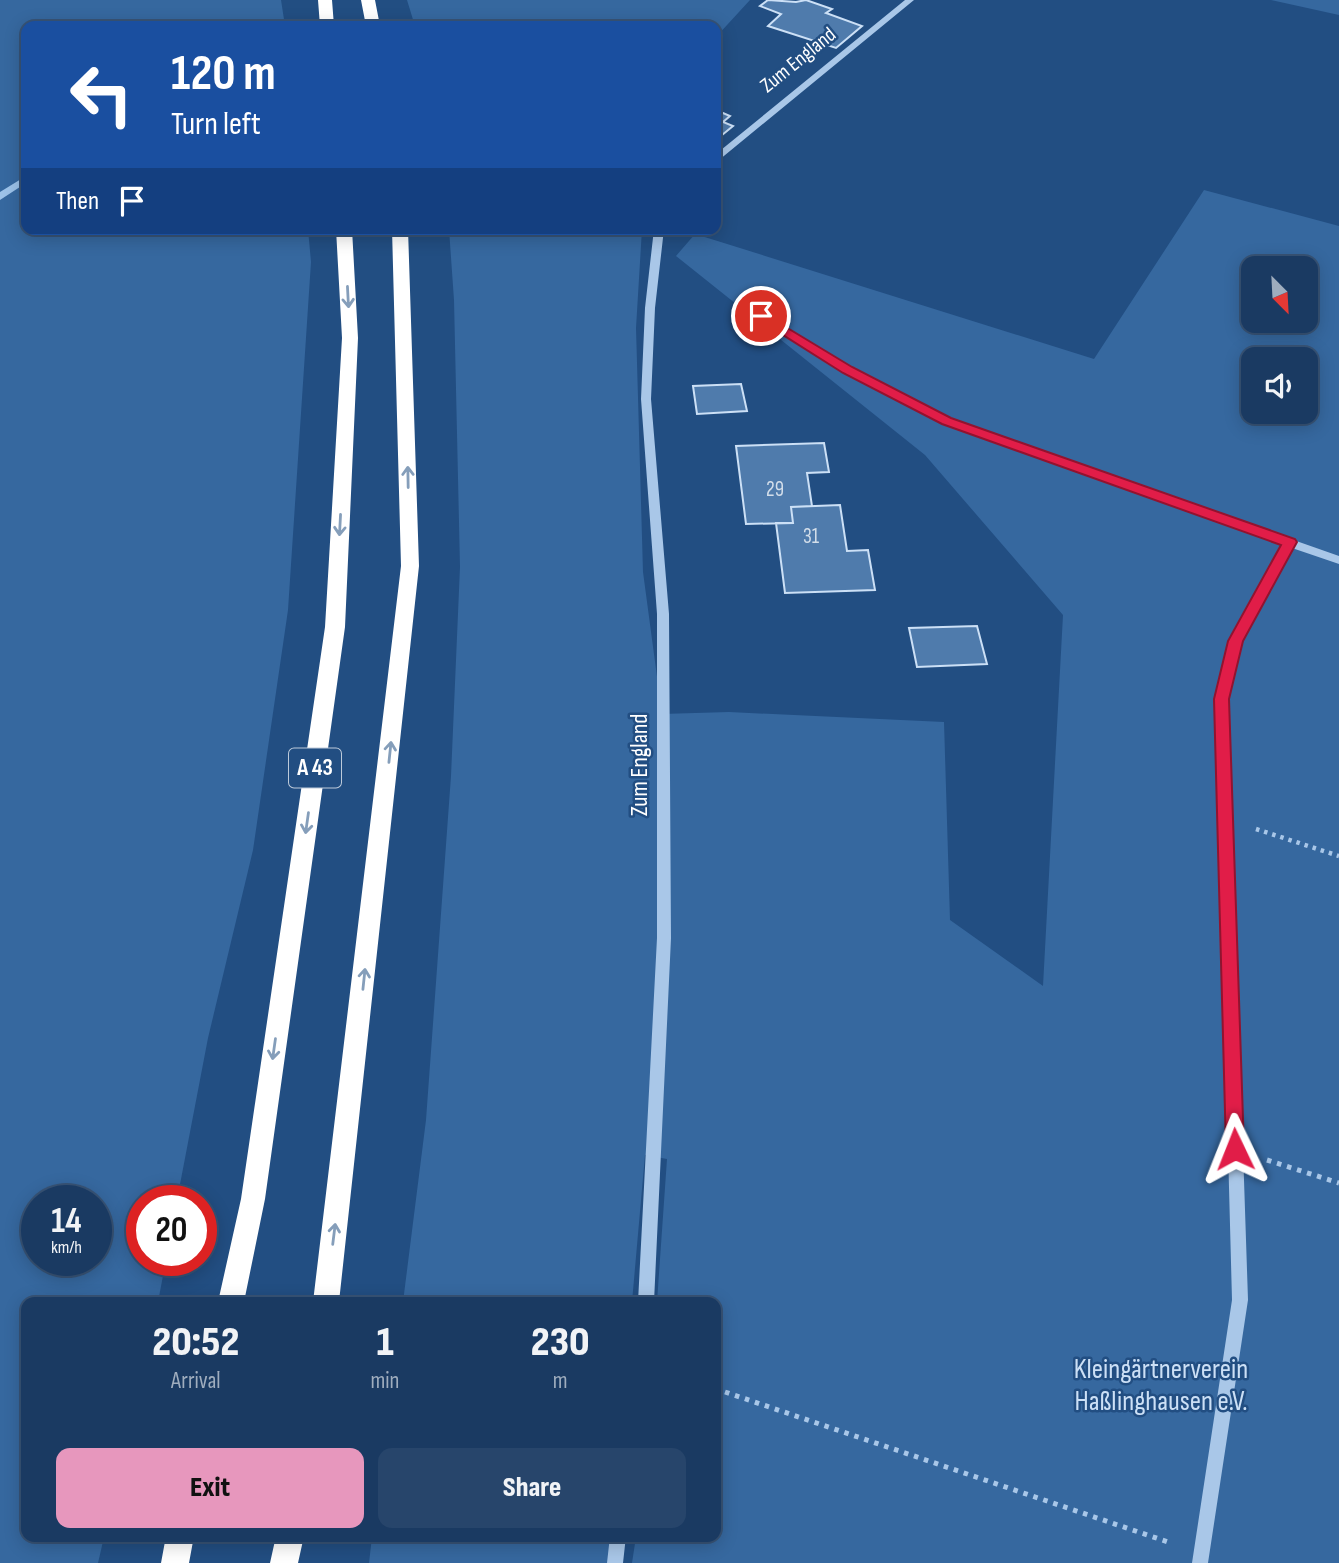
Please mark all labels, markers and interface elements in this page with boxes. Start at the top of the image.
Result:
street label: Zum England [755,22,841,98]
text: 120 m [171,45,276,104]
icon: left [56,49,147,140]
text: Turn left [171,105,261,144]
icon: arrive [113,182,151,220]
text: Then [56,186,99,217]
north arrow [1241,256,1318,332]
map controls [1241,256,1318,424]
one-way arrow [342,286,355,308]
pin [731,286,791,346]
icon: arrive [742,297,780,335]
button: sound [1241,347,1318,424]
one-way arrow [401,466,415,489]
house number: 29 [766,477,784,502]
one-way arrow [334,513,347,536]
house number: 31 [803,524,820,549]
street label: Zum England [625,714,654,816]
one-way arrow [383,742,396,764]
road number: A 43 [289,748,341,788]
one-way arrow [300,812,313,834]
one-way arrow [358,968,371,990]
one-way arrow [268,1037,281,1059]
position arrow [1198,1112,1272,1186]
speed limit sign: 20 [126,1185,217,1276]
text: 14 [51,1200,82,1243]
one-way arrow [327,1223,340,1246]
text: km/h [51,1237,82,1258]
text: 20:52 [152,1317,239,1368]
text: 1 [376,1317,394,1368]
text: 230 [531,1317,590,1368]
park label: Kleingärtnerverein Haßlinghausen e.V. [1074,1353,1248,1418]
text: Arrival [171,1367,221,1395]
text: min [371,1367,399,1395]
text: m [553,1367,568,1395]
button: Exit [56,1448,364,1528]
button: Share [378,1448,686,1528]

